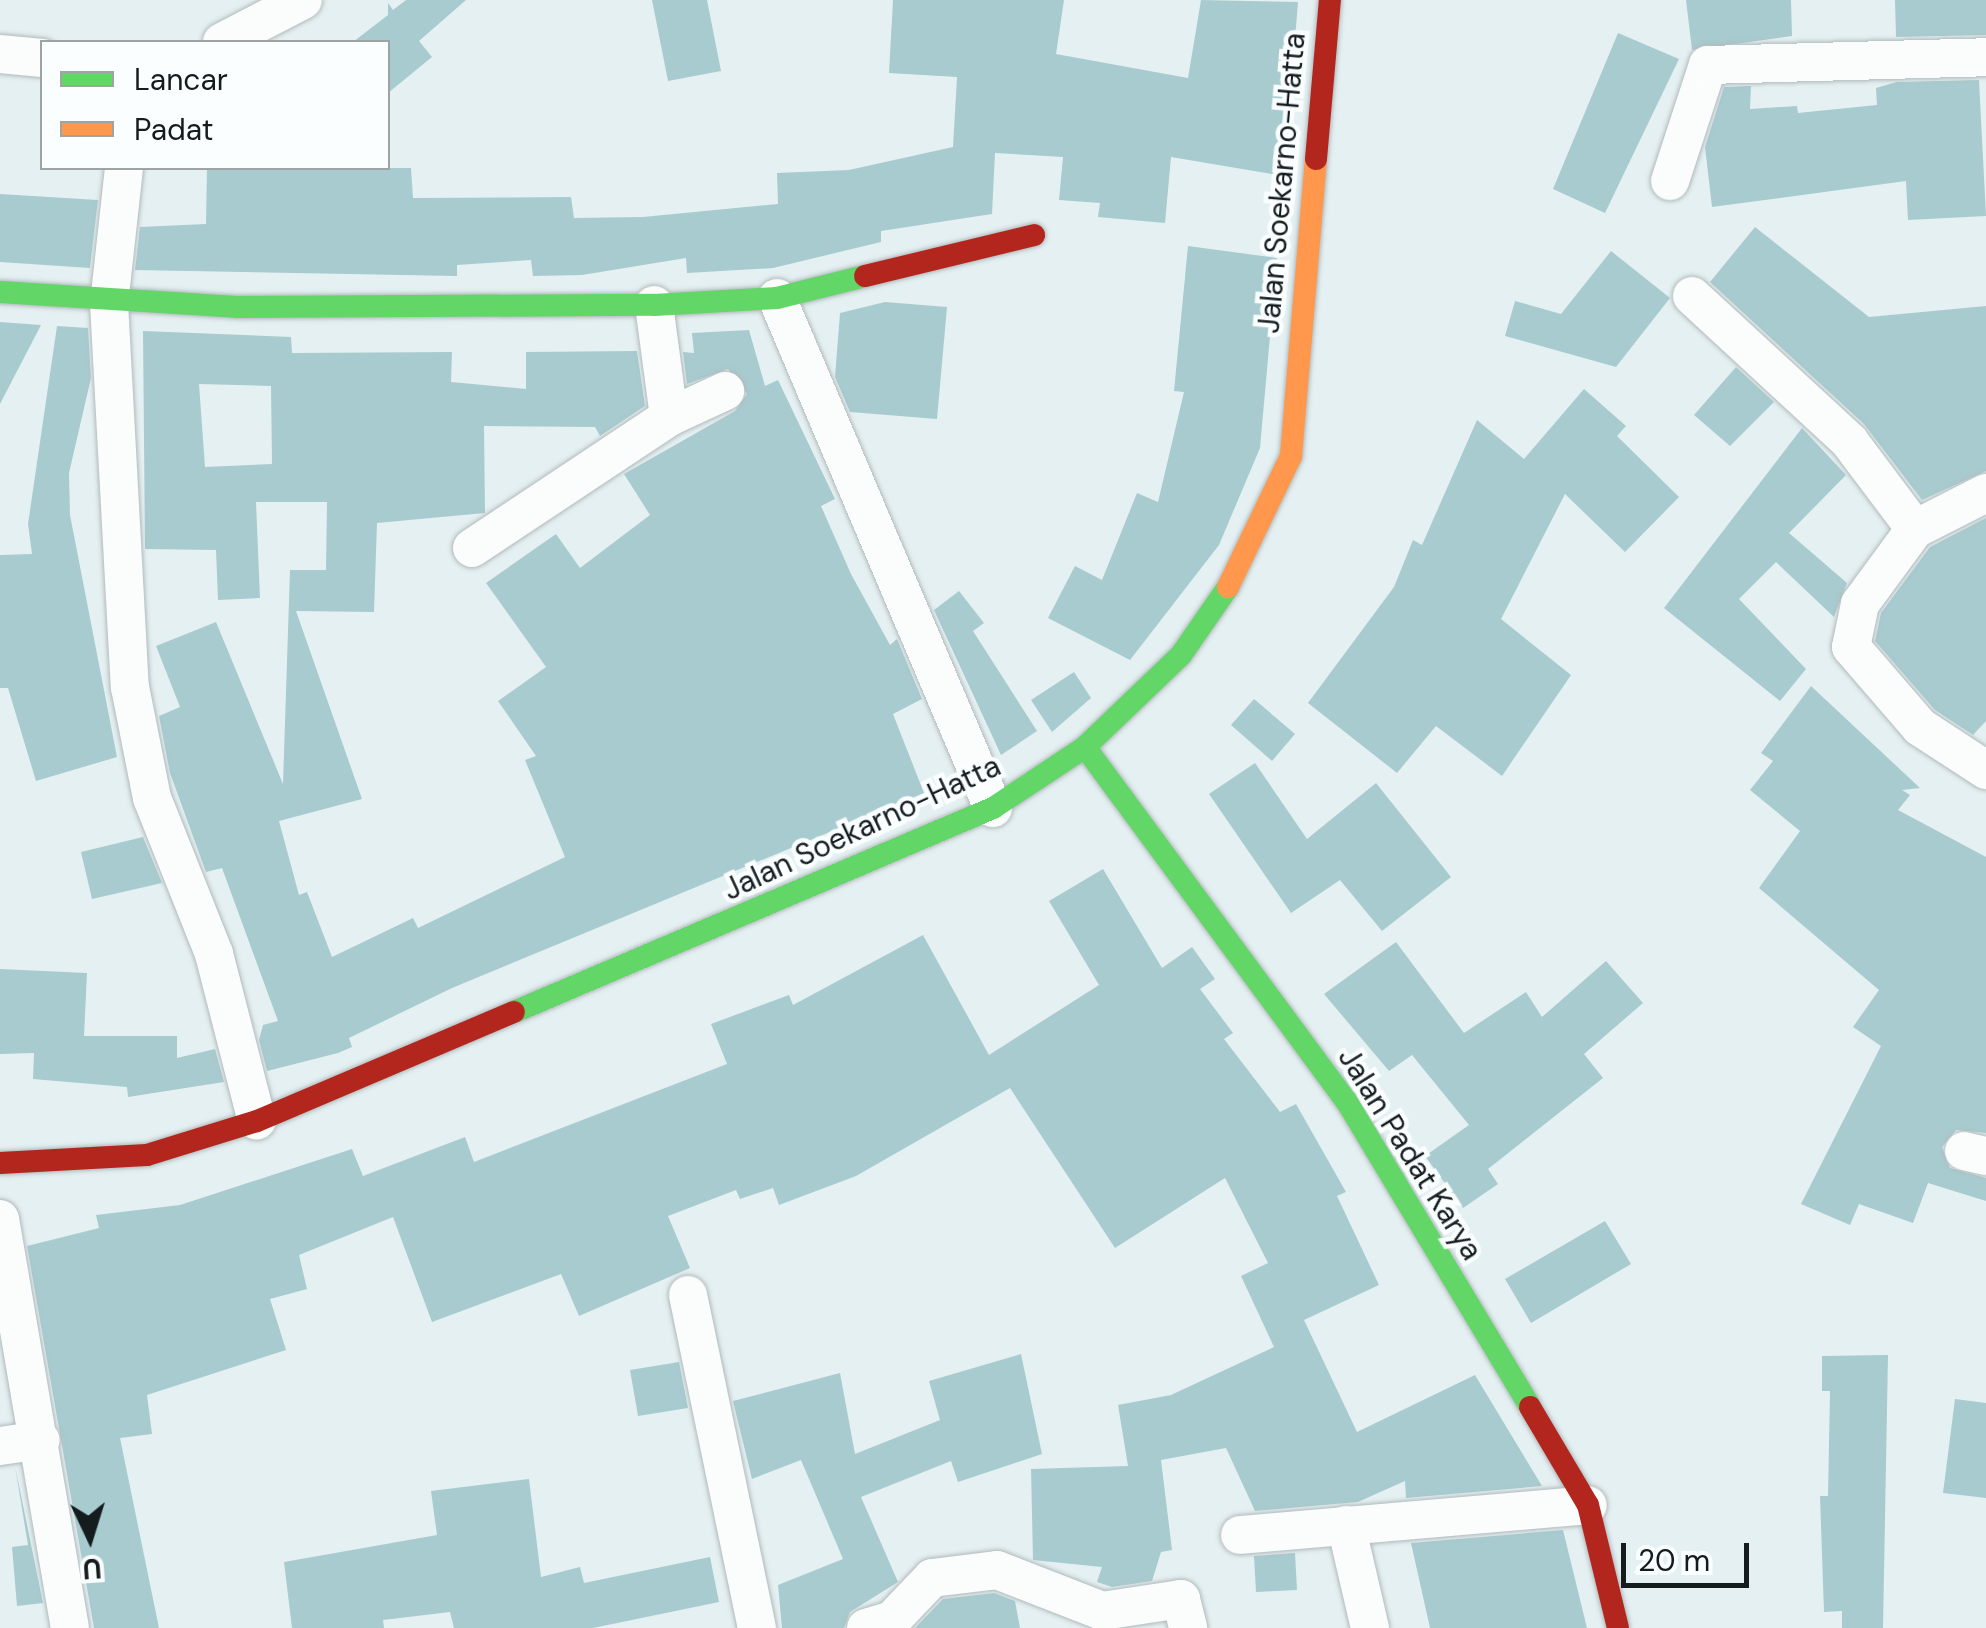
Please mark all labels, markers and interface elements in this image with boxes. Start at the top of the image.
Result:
street label: Jalan Soekarno-Hatta [1251,31,1313,335]
legend [40,40,390,170]
text: Lancar [134,60,228,99]
text: Padat [134,110,214,149]
street label: Jalan Soekarno-Hatta [718,748,1006,908]
street label: Jalan Padat Karya [1330,1041,1490,1267]
north arrow [40,1488,140,1588]
scale bar [1626,1523,1754,1585]
text: 20 m [1638,1541,1710,1580]
text: U [81,1549,103,1588]

